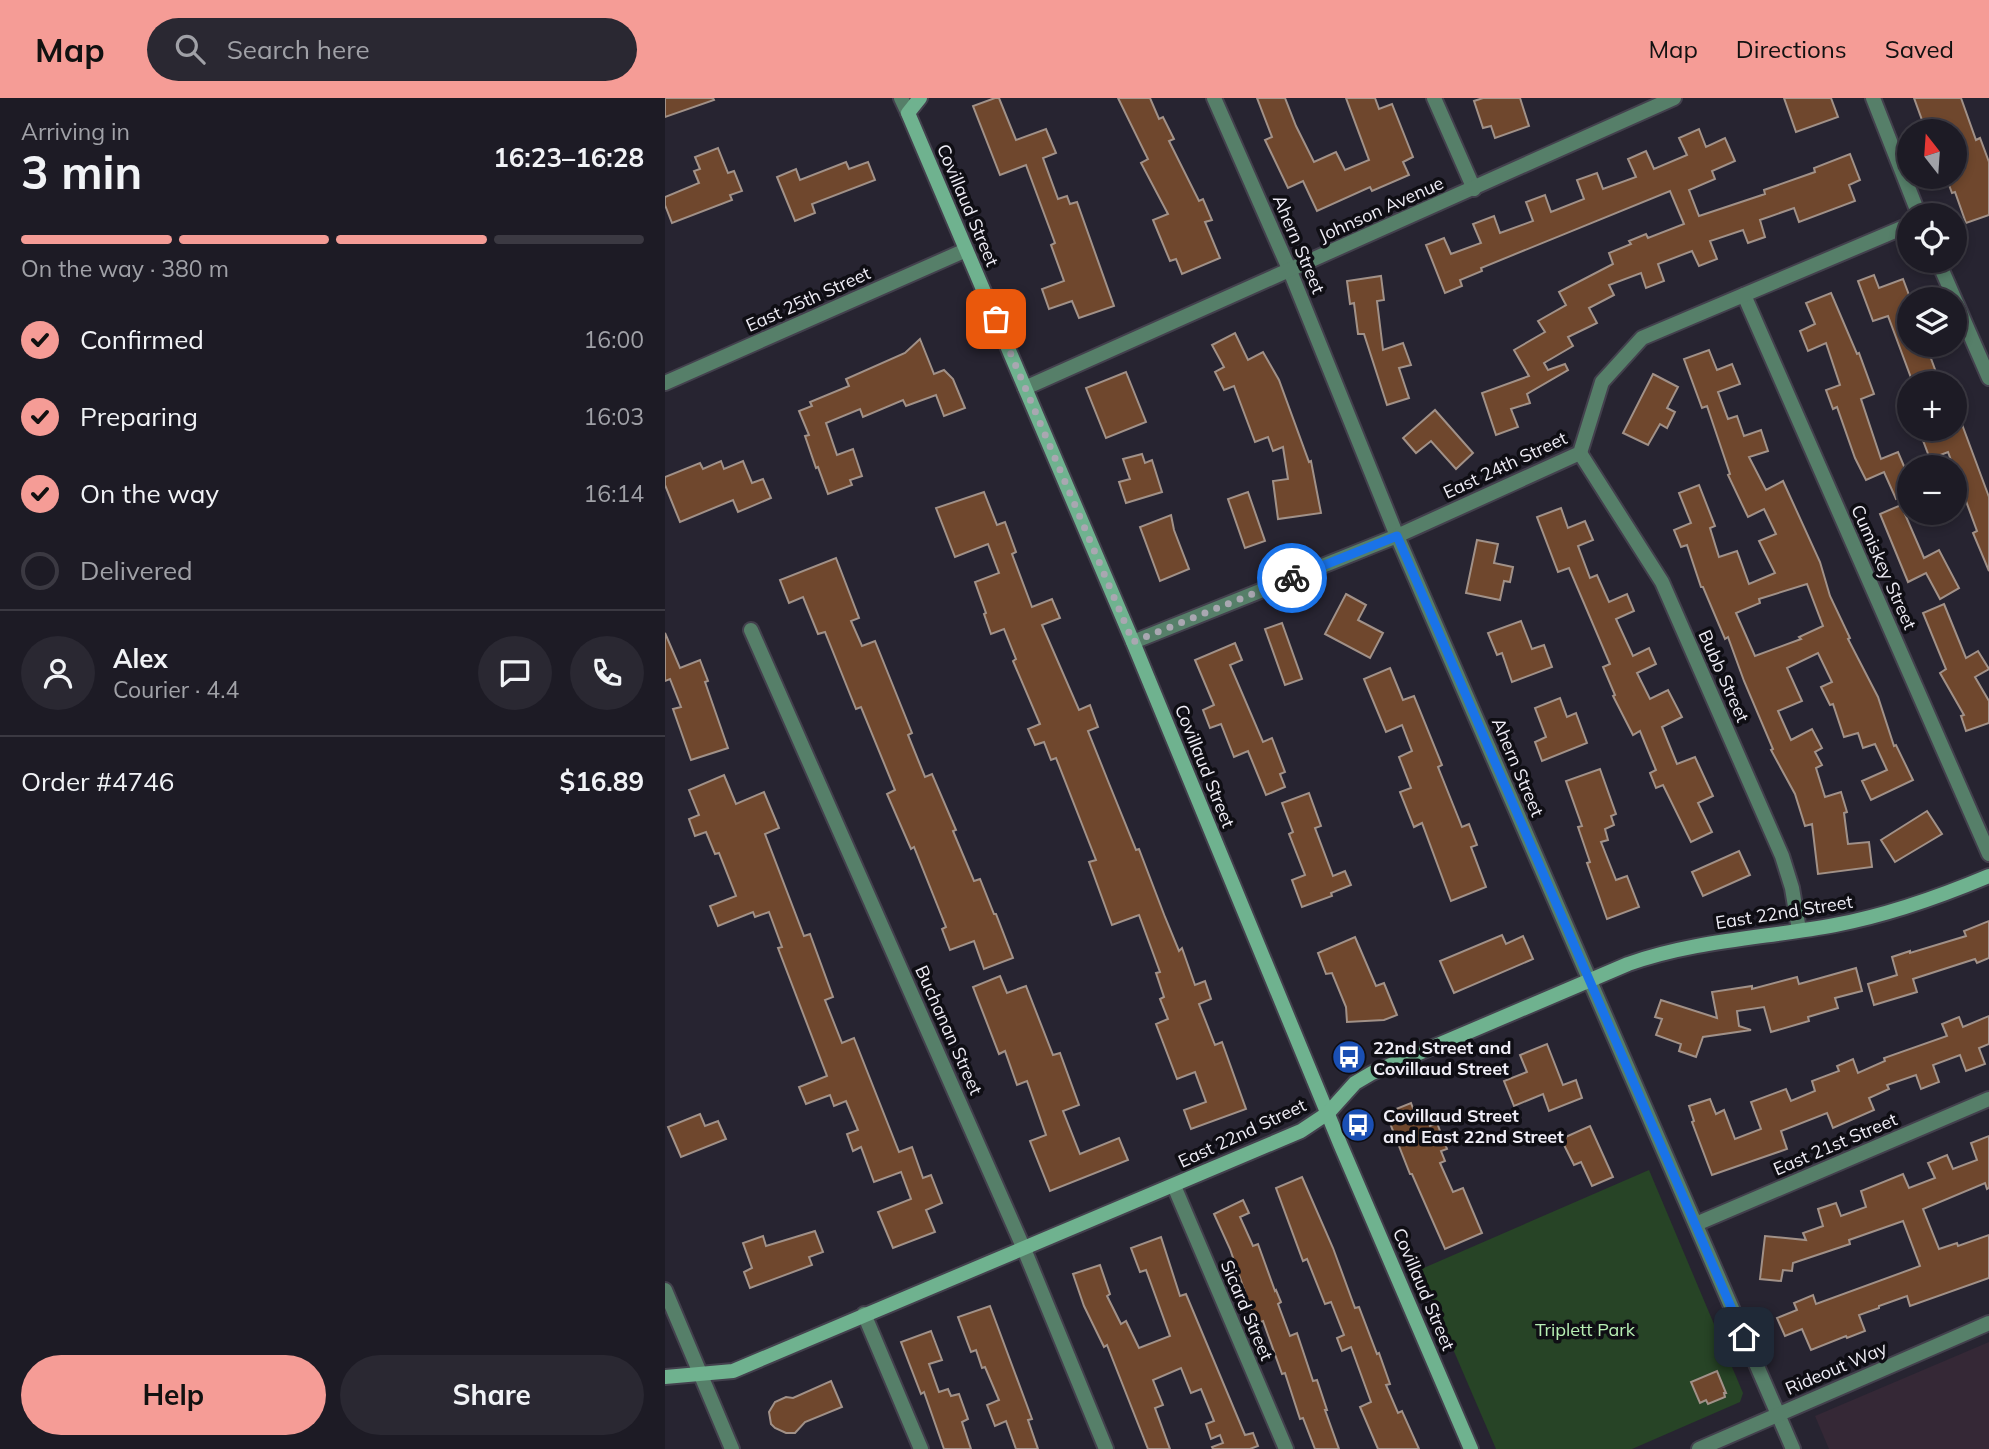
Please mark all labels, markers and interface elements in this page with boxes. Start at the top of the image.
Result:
search box [147,18,637,81]
text: Map [35,29,105,70]
icon: search [171,30,209,68]
text: Search here [227,33,370,66]
text: Map [1648,34,1698,64]
text: Directions [1736,34,1847,64]
text: Saved [1885,34,1954,64]
text: Arriving in [21,117,130,146]
north arrow [1897,119,1967,189]
map controls [1897,119,1967,525]
street label: Covillaud Street [932,140,1004,270]
text: 16:23–16:28 [493,141,644,174]
text: 3 min [21,143,142,201]
street label: Johnson Avenue [1315,171,1447,247]
street label: Ahern Street [1268,191,1330,297]
button: locate [1897,203,1967,273]
text: On the way · 380 m [21,254,229,283]
street label: East 25th Street [742,261,874,337]
button: layers [1897,287,1967,357]
pin [966,289,1026,349]
icon: bag [977,300,1015,338]
icon: check [21,321,59,359]
text: Confirmed [80,323,204,356]
text: 16:00 [584,325,644,354]
button: + [1897,371,1967,441]
icon: check [21,398,59,436]
text: Preparing [80,400,198,433]
text: 16:03 [584,402,644,431]
street label: East 24th Street [1439,426,1571,504]
button: − [1897,455,1967,525]
icon: check [21,475,59,513]
text: On the way [80,477,219,510]
text: 16:14 [584,479,644,508]
street label: Cumiskey Street [1846,501,1922,633]
courier [1257,543,1327,613]
text: Delivered [80,554,193,587]
icon: bike [1273,559,1311,597]
street label: Bubb Street [1693,626,1755,726]
button: person [21,636,95,710]
button: chat [478,636,552,710]
button: phone [570,636,644,710]
text: Alex [113,642,168,675]
text: Courier · 4.4 [113,675,239,704]
street label: Covillaud Street [1170,701,1240,831]
street label: Ahern Street [1487,714,1549,820]
text: Order #4746 [21,765,174,798]
text: $16.89 [560,765,644,798]
street label: East 22nd Street [1714,890,1854,934]
street label: Buchanan Street [910,962,988,1098]
place label: 22nd Street and Covillaud Street [1373,1036,1511,1080]
bus stop icon: 22nd Street and Covillaud Street [1330,1038,1368,1076]
street label: East 22nd Street [1174,1093,1310,1173]
place label: Covillaud Street and East 22nd Street [1383,1104,1564,1148]
bus stop icon: Covillaud Street and East 22nd Street [1339,1106,1377,1144]
street label: East 21st Street [1770,1108,1900,1180]
street label: Covillaud Street [1388,1224,1460,1354]
street label: Sicard Street [1216,1256,1278,1364]
pin [1714,1307,1774,1367]
park label: Triplett Park [1535,1318,1636,1341]
icon: home [1725,1318,1763,1356]
street label: Rideout Way [1782,1336,1891,1400]
button: Help [21,1355,326,1435]
button: Share [340,1355,644,1435]

